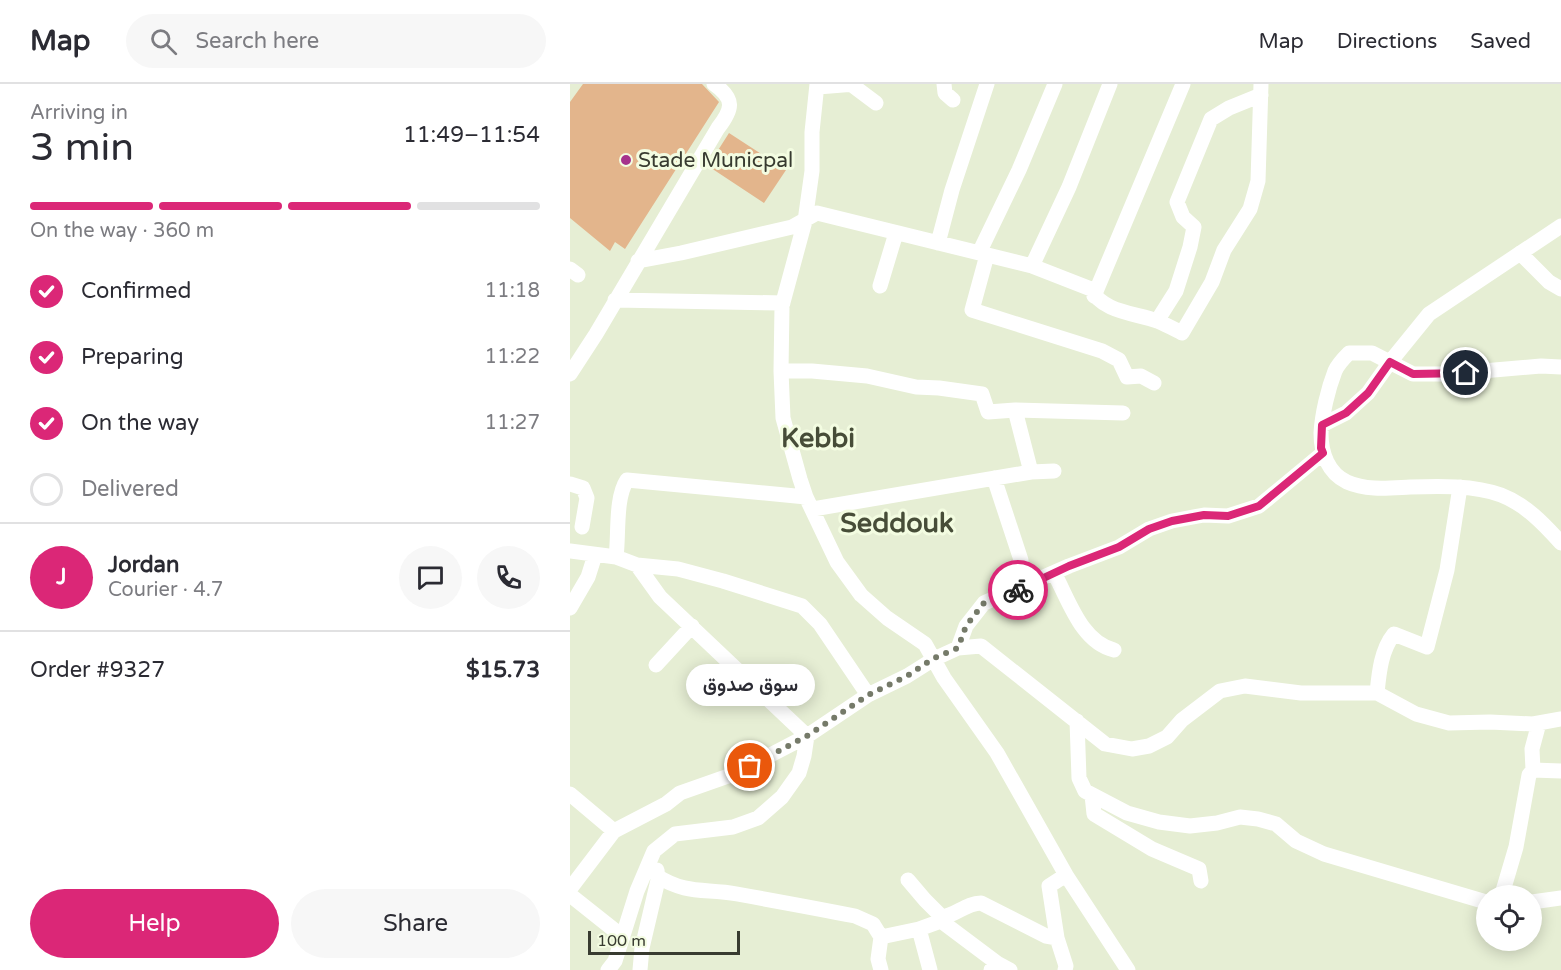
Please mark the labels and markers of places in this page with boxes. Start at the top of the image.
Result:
place label: Stade Municpal [638,148,793,173]
marker: Stade Municpal [619,153,633,167]
pin [1440,347,1491,398]
callout: سوق صدوق [686,664,814,706]
pin [724,740,775,791]

